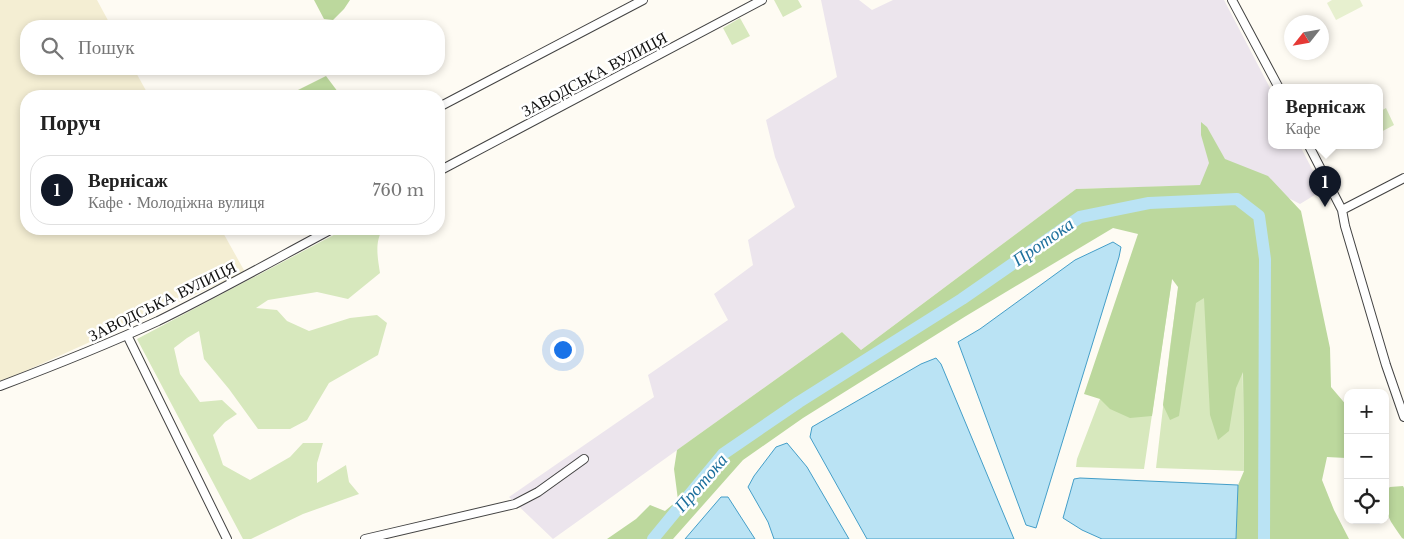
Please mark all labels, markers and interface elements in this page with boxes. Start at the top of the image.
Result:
north arrow [1284,15,1329,60]
search box [20,20,445,75]
street label: ЗАВОДСЬКА ВУЛИЦЯ [518,27,671,121]
icon: search [38,34,66,62]
text: Пошук [78,36,135,59]
popup [1268,84,1383,149]
text: Вернісаж [1286,95,1365,118]
text: Поруч [40,110,101,136]
text: Кафе [1286,118,1321,138]
pin: 1 [1309,166,1341,207]
text: Вернісаж [88,169,168,192]
text: 1 [54,180,60,200]
text: 760 m [372,180,424,200]
text: Кафе · Молодіжна вулиця [88,192,265,212]
water label: Протока [1007,213,1078,272]
street label: ЗАВОДСЬКА ВУЛИЦЯ [85,256,240,346]
your location [550,337,576,363]
map controls [1344,389,1389,524]
button: + [1344,389,1389,434]
button: − [1344,434,1389,479]
water label: Протока [669,449,732,517]
button: locate [1344,479,1389,524]

